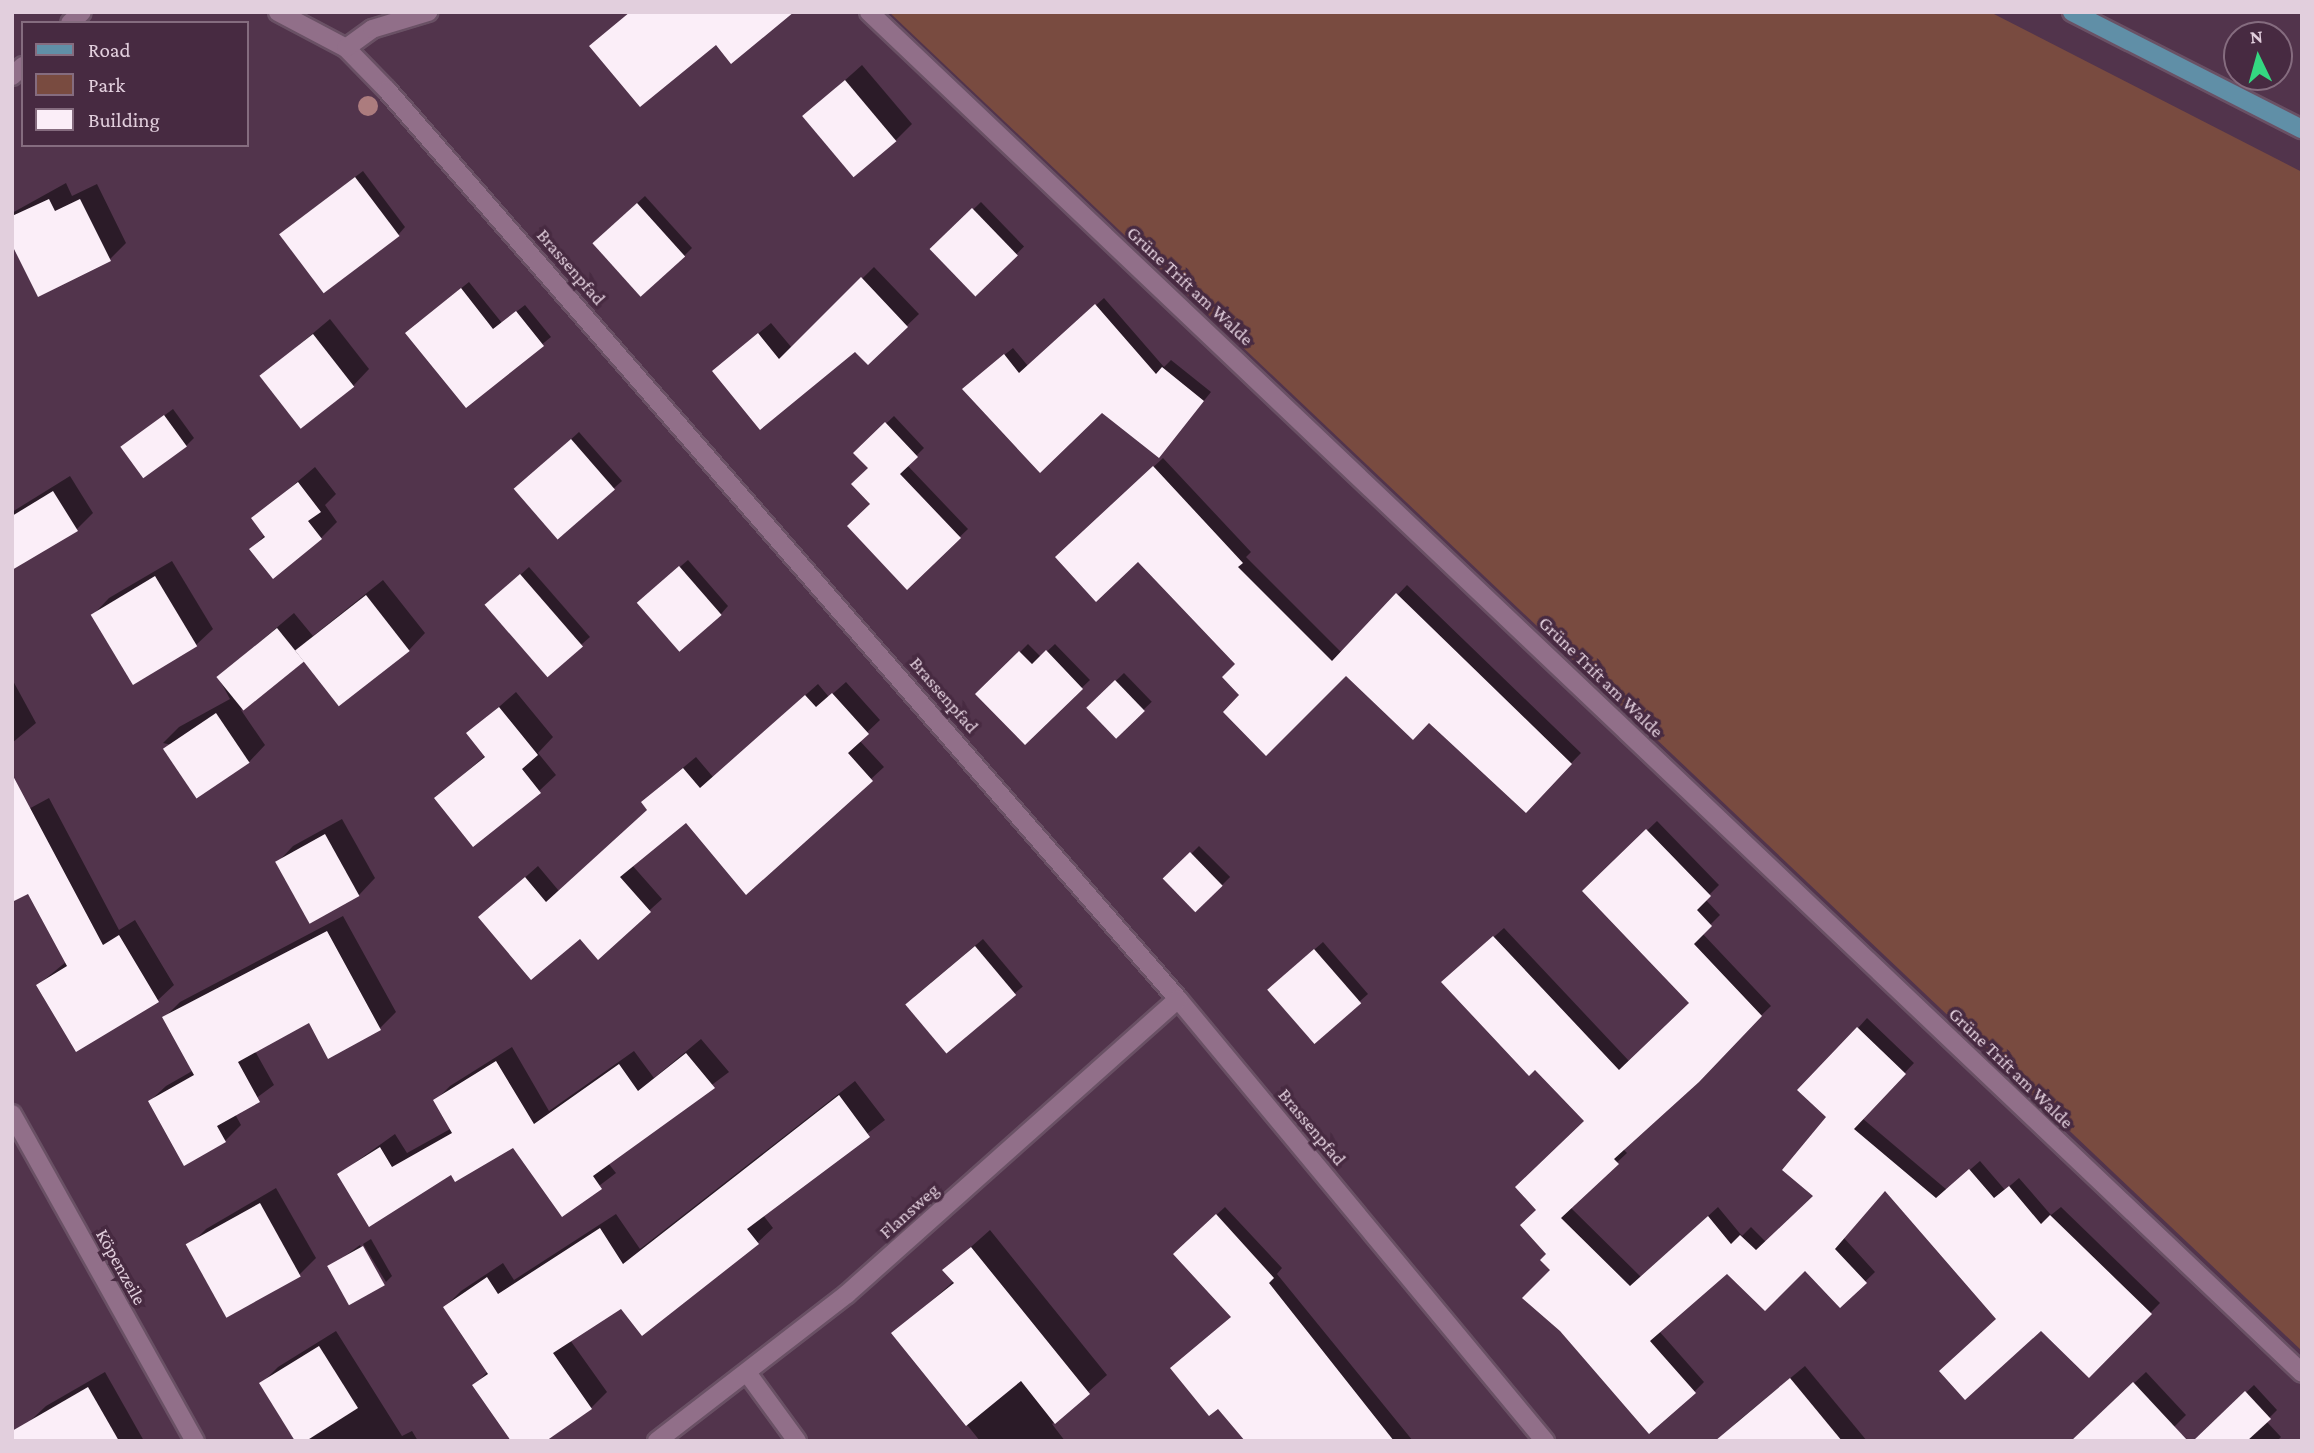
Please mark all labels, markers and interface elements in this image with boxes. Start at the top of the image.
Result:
legend [21,21,248,147]
north arrow [2223,21,2293,91]
text: N [2249,26,2264,48]
text: Road [88,38,131,62]
text: Park [88,73,125,97]
text: Building [88,108,160,132]
street label: Grüne Trift am Walde [1122,221,1258,351]
street label: Brassenpfad [532,224,610,310]
street label: Grüne Trift am Walde [1534,612,1668,742]
street label: Brassenpfad [905,652,983,738]
street label: Grüne Trift am Walde [1944,1003,2078,1133]
street label: Brassenpfad [1273,1084,1351,1170]
street label: Flansweg [875,1178,943,1244]
street label: Köpenzeile [91,1225,151,1309]

